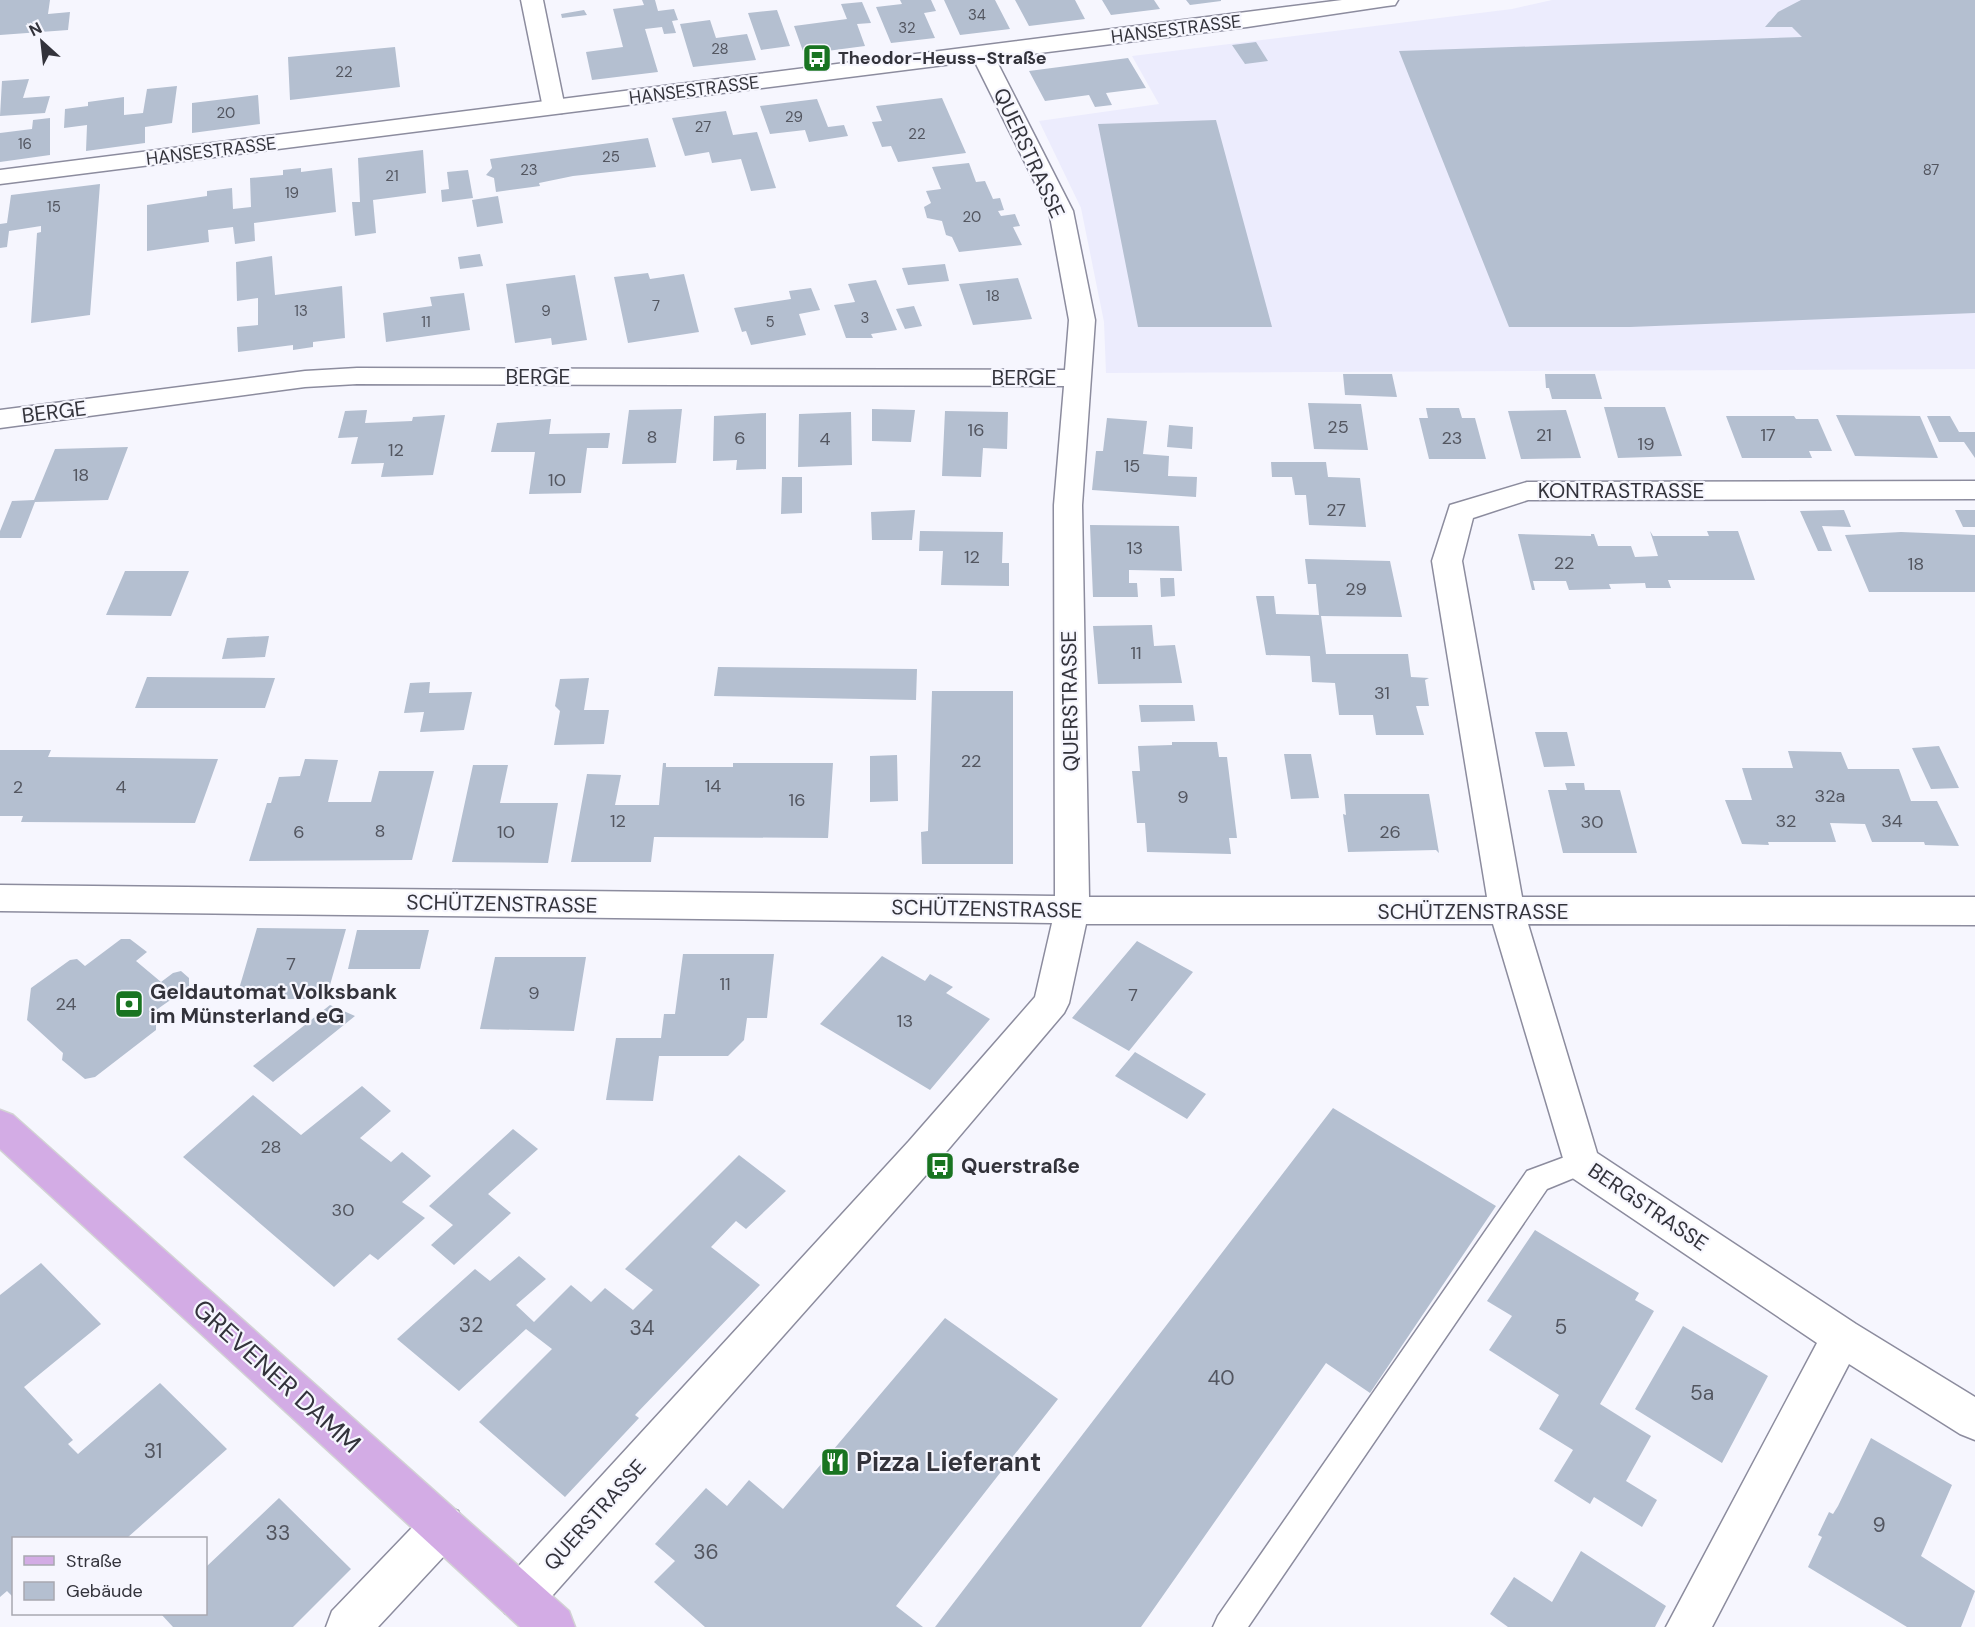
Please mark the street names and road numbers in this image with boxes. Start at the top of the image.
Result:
street label: HANSESTRASSE [1109,9,1243,49]
street label: HANSESTRASSE [627,70,761,110]
street label: QUERSTRASSE [987,83,1071,223]
street label: HANSESTRASSE [144,131,278,171]
street label: BERGE [506,363,570,391]
street label: BERGE [992,364,1056,392]
street label: BERGE [20,394,88,430]
street label: KONTRASTRASSE [1538,477,1704,505]
street label: QUERSTRASSE [1055,630,1085,772]
street label: SCHÜTZENSTRASSE [406,888,598,920]
street label: SCHÜTZENSTRASSE [891,893,1083,925]
street label: SCHÜTZENSTRASSE [1377,898,1569,926]
street label: BERGSTRASSE [1582,1156,1714,1258]
street label: GREVENER DAMM [186,1292,368,1460]
street label: QUERSTRASSE [538,1453,652,1577]

